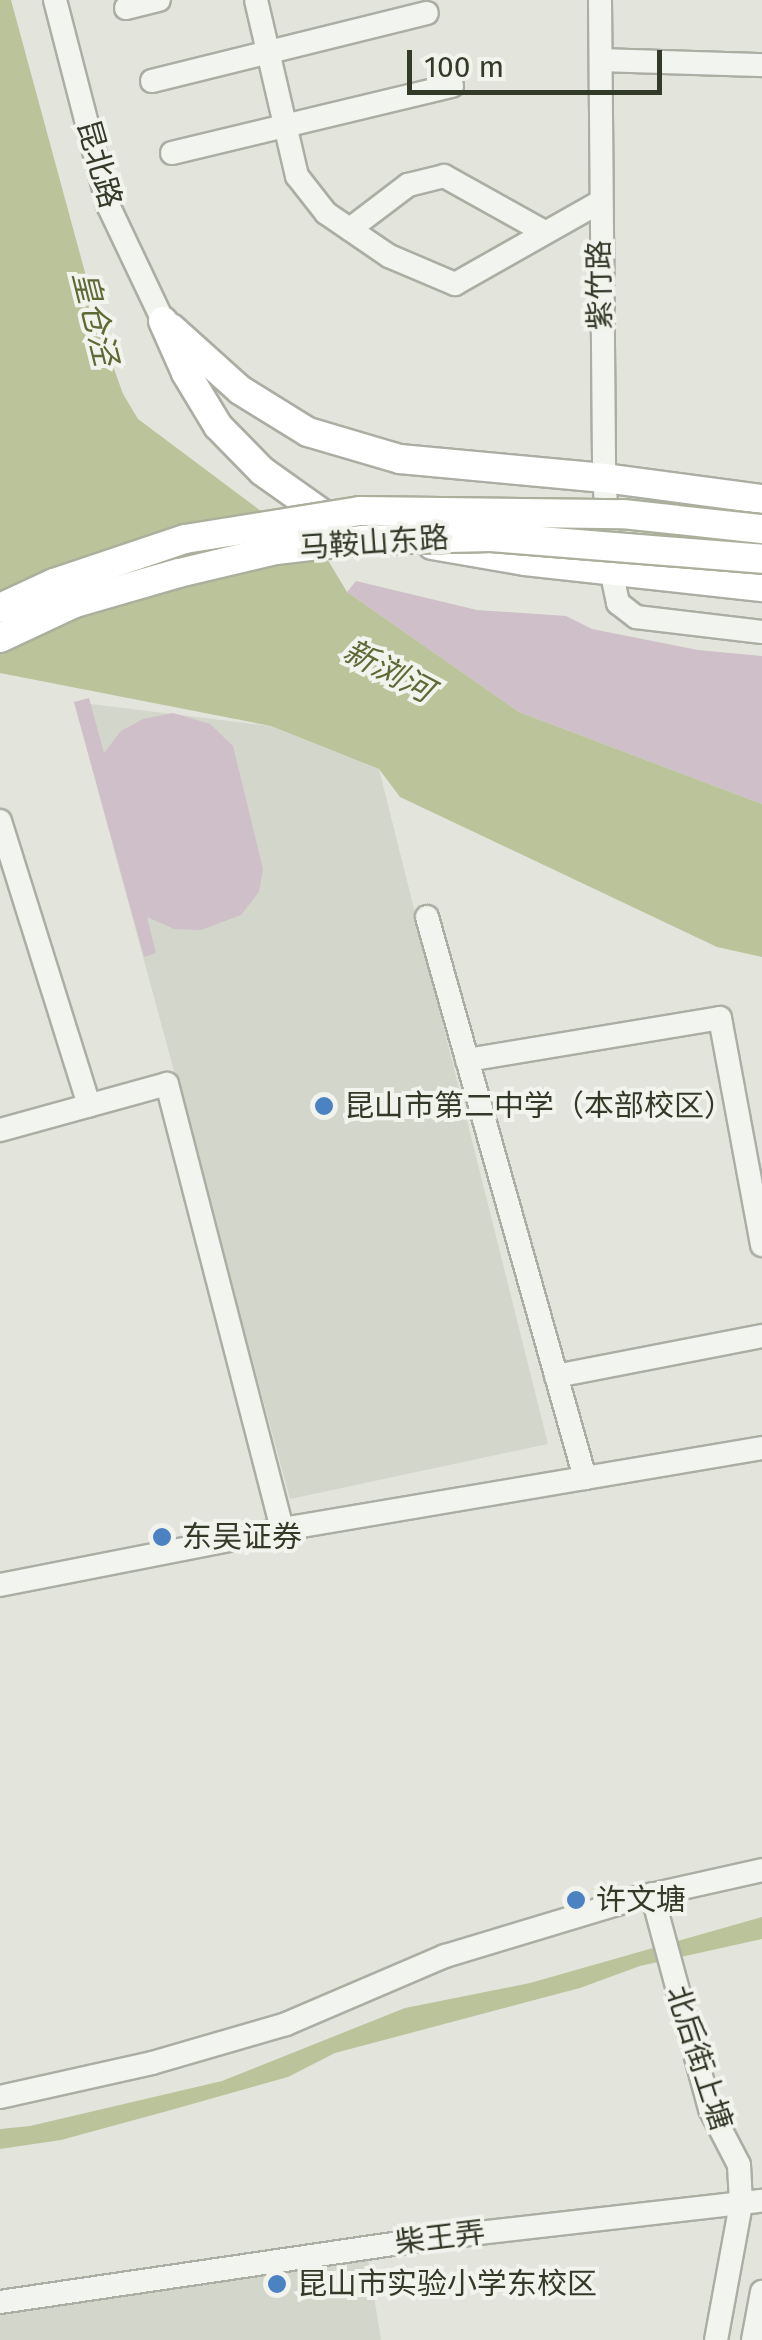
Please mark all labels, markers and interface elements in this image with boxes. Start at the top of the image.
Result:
scale bar [412,30,667,92]
text: 100 m [424,49,504,85]
street label: 昆北路 [69,116,129,212]
street label: 紫竹路 [581,240,619,330]
water label: 皇仓泾 [65,267,125,369]
street label: 马鞍山东路 [298,520,450,566]
water label: 新浏河 [337,632,439,710]
place label: 昆山市第二中学（本部校区） [344,1088,734,1124]
marker: 昆山市第二中学（本部校区） [313,1095,335,1117]
place label: 东吴证券 [182,1519,302,1555]
marker: 东吴证券 [151,1526,173,1548]
place label: 许文塘 [596,1882,686,1918]
marker: 许文塘 [565,1889,587,1911]
street label: 北后街上塘 [659,1981,739,2135]
street label: 柴王弄 [393,2215,487,2261]
place label: 昆山市实验小学东校区 [297,2266,597,2302]
marker: 昆山市实验小学东校区 [266,2273,288,2295]

